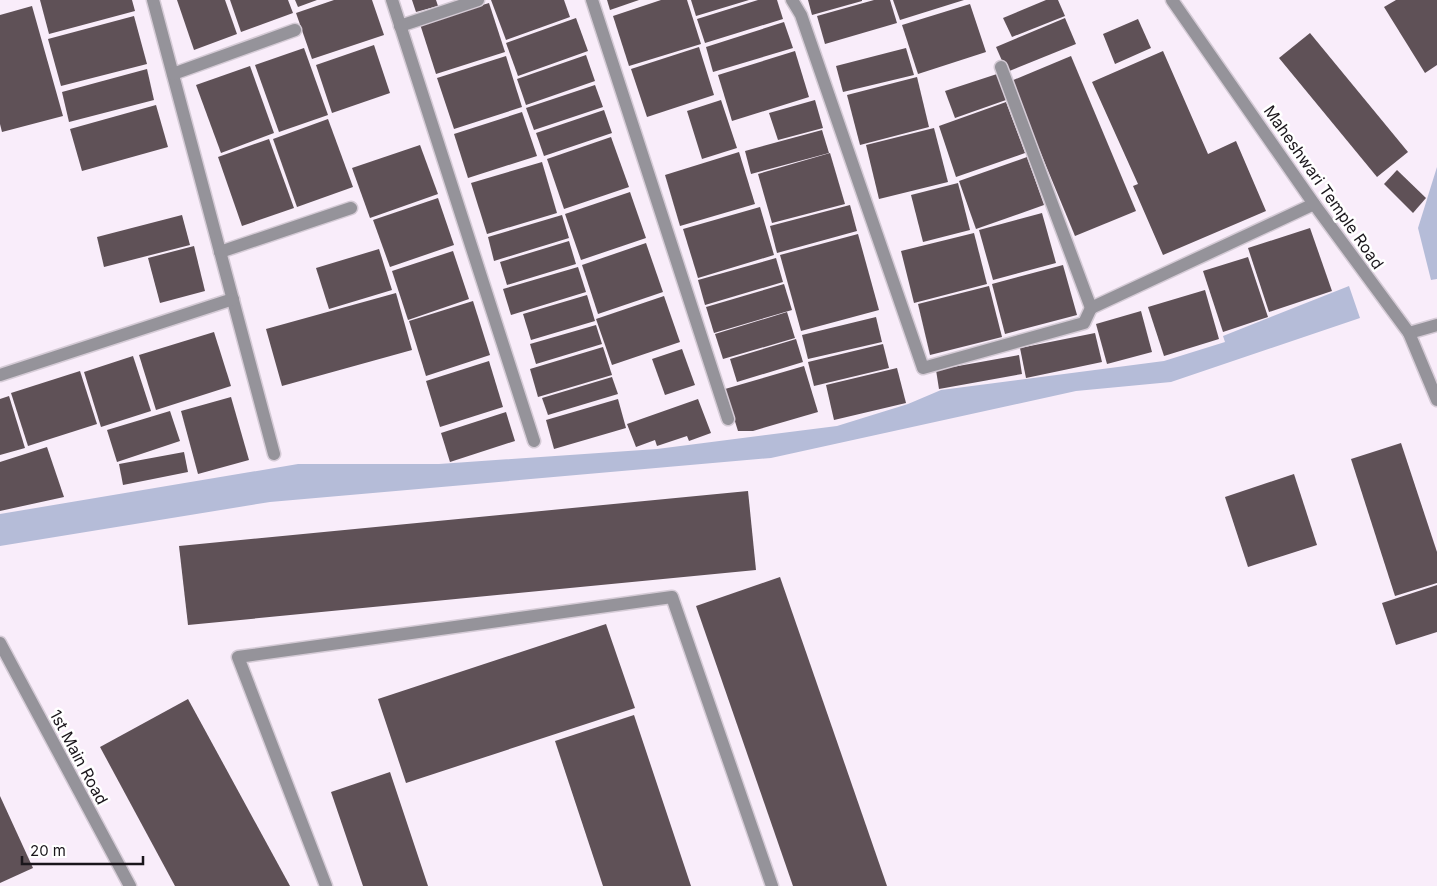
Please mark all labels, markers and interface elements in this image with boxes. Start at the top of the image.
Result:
street label: Maheshwari Temple Road [1260,101,1388,273]
street label: 1st Main Road [46,706,112,808]
scale bar [22,834,144,866]
text: 20 m [30,841,66,860]

